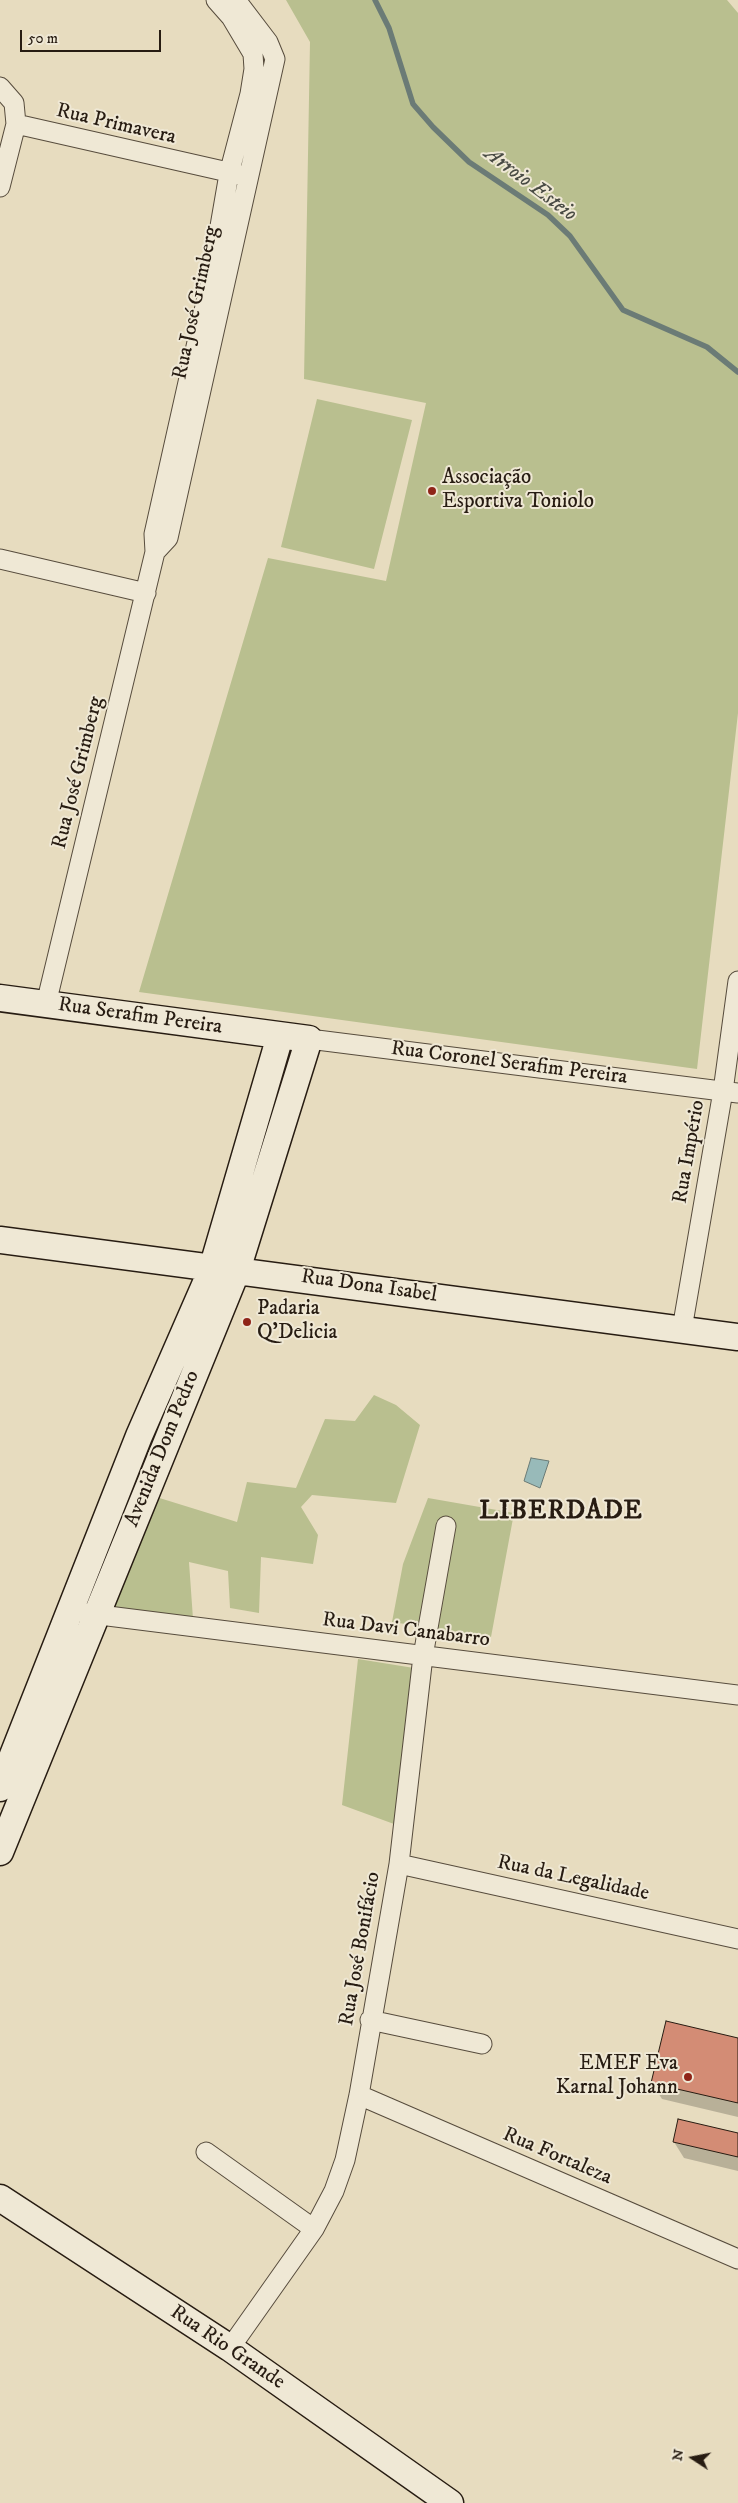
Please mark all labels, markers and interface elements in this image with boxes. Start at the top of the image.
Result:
scale bar [22,20,164,52]
text: 50 m [28,29,58,48]
street label: Rua Primavera [54,99,178,151]
water label: Arroio Esteio [479,142,581,228]
street label: Rua José Grimberg [168,224,226,382]
place label: Associação Esportiva Toniolo [442,466,594,516]
marker: Associação Esportiva Toniolo [426,485,438,497]
street label: Rua José Grimberg [48,694,110,852]
street label: Rua Serafim Pereira [56,993,224,1041]
street label: Rua Coronel Serafim Pereira [389,1037,629,1091]
street label: Rua Império [669,1098,711,1206]
street label: Rua Dona Isabel [299,1265,439,1309]
place label: Padaria Q'Delicia [257,1297,337,1347]
marker: Padaria Q'Delicia [241,1316,253,1328]
street label: Avenida Dom Pedro [120,1367,206,1531]
district label: LIBERDADE [478,1497,644,1529]
street label: Rua Davi Canabarro [321,1608,491,1654]
street label: Rua da Legalidade [495,1851,651,1907]
street label: Rua José Bonifácio [335,1870,387,2028]
place label: EMEF Eva Karnal Johann [556,2052,678,2102]
marker: EMEF Eva Karnal Johann [682,2071,694,2083]
street label: Rua Fortaleza [499,2123,615,2191]
street label: Rua Rio Grande [165,2300,289,2396]
north arrow [668,2433,718,2483]
text: N [668,2448,688,2462]

